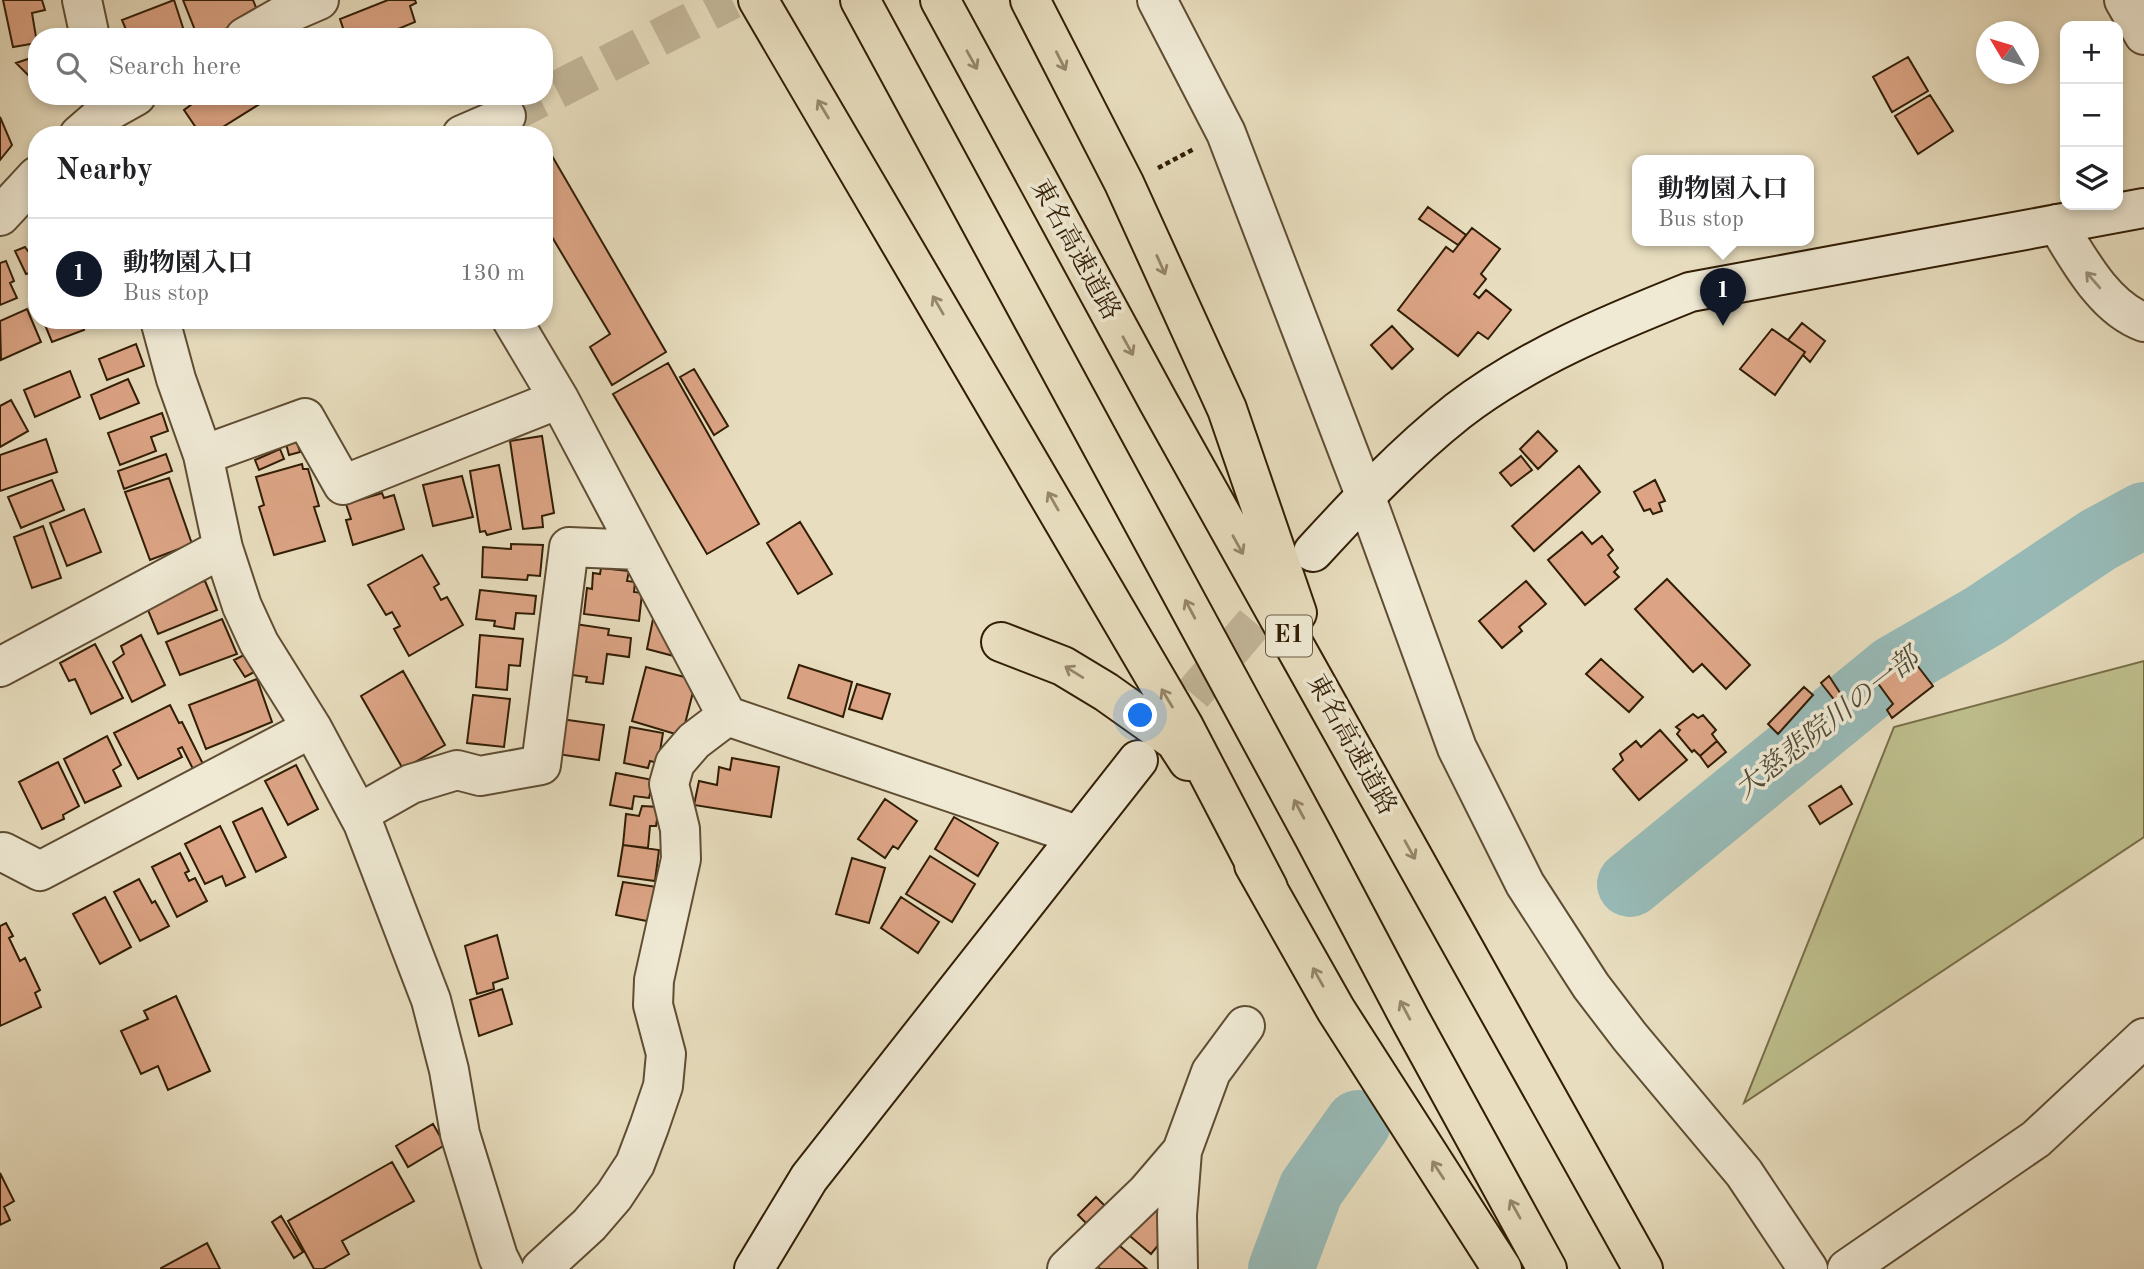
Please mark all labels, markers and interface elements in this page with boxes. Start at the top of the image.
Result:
north arrow [1976,21,2039,84]
map controls [2060,21,2123,210]
button: + [2060,21,2123,84]
search box [28,28,553,105]
icon: search [52,48,90,86]
one-way arrow [966,49,979,70]
one-way arrow [1055,50,1069,71]
text: Search here [108,54,241,80]
button: − [2060,84,2123,147]
one-way arrow [815,99,829,119]
button: layers [2060,147,2123,210]
popup [1632,155,1814,246]
text: Nearby [56,156,153,186]
street label: 東名高速道路 [1026,174,1127,325]
text: 動物園入口 [1658,177,1788,203]
text: Bus stop [1658,208,1744,231]
text: 動物園入口 [123,251,253,277]
one-way arrow [1155,254,1168,275]
text: 1 [72,262,86,285]
text: 130 m [460,262,525,285]
pin: 1 [1700,268,1746,326]
one-way arrow [2085,271,2101,289]
text: Bus stop [123,282,209,305]
one-way arrow [931,295,945,315]
one-way arrow [1121,335,1135,356]
one-way arrow [1046,492,1060,512]
one-way arrow [1232,534,1245,555]
one-way arrow [1183,599,1197,619]
road number: E1 [1266,616,1312,656]
water label: 大慈悲院川の一部 [1729,640,1929,805]
one-way arrow [1064,665,1084,679]
street label: 東名高速道路 [1302,669,1403,820]
one-way arrow [1160,689,1174,709]
your location [1123,698,1157,732]
one-way arrow [1291,799,1305,820]
one-way arrow [1404,839,1417,860]
one-way arrow [1311,968,1325,988]
one-way arrow [1398,1000,1411,1021]
one-way arrow [1431,1161,1445,1181]
one-way arrow [1507,1199,1521,1220]

